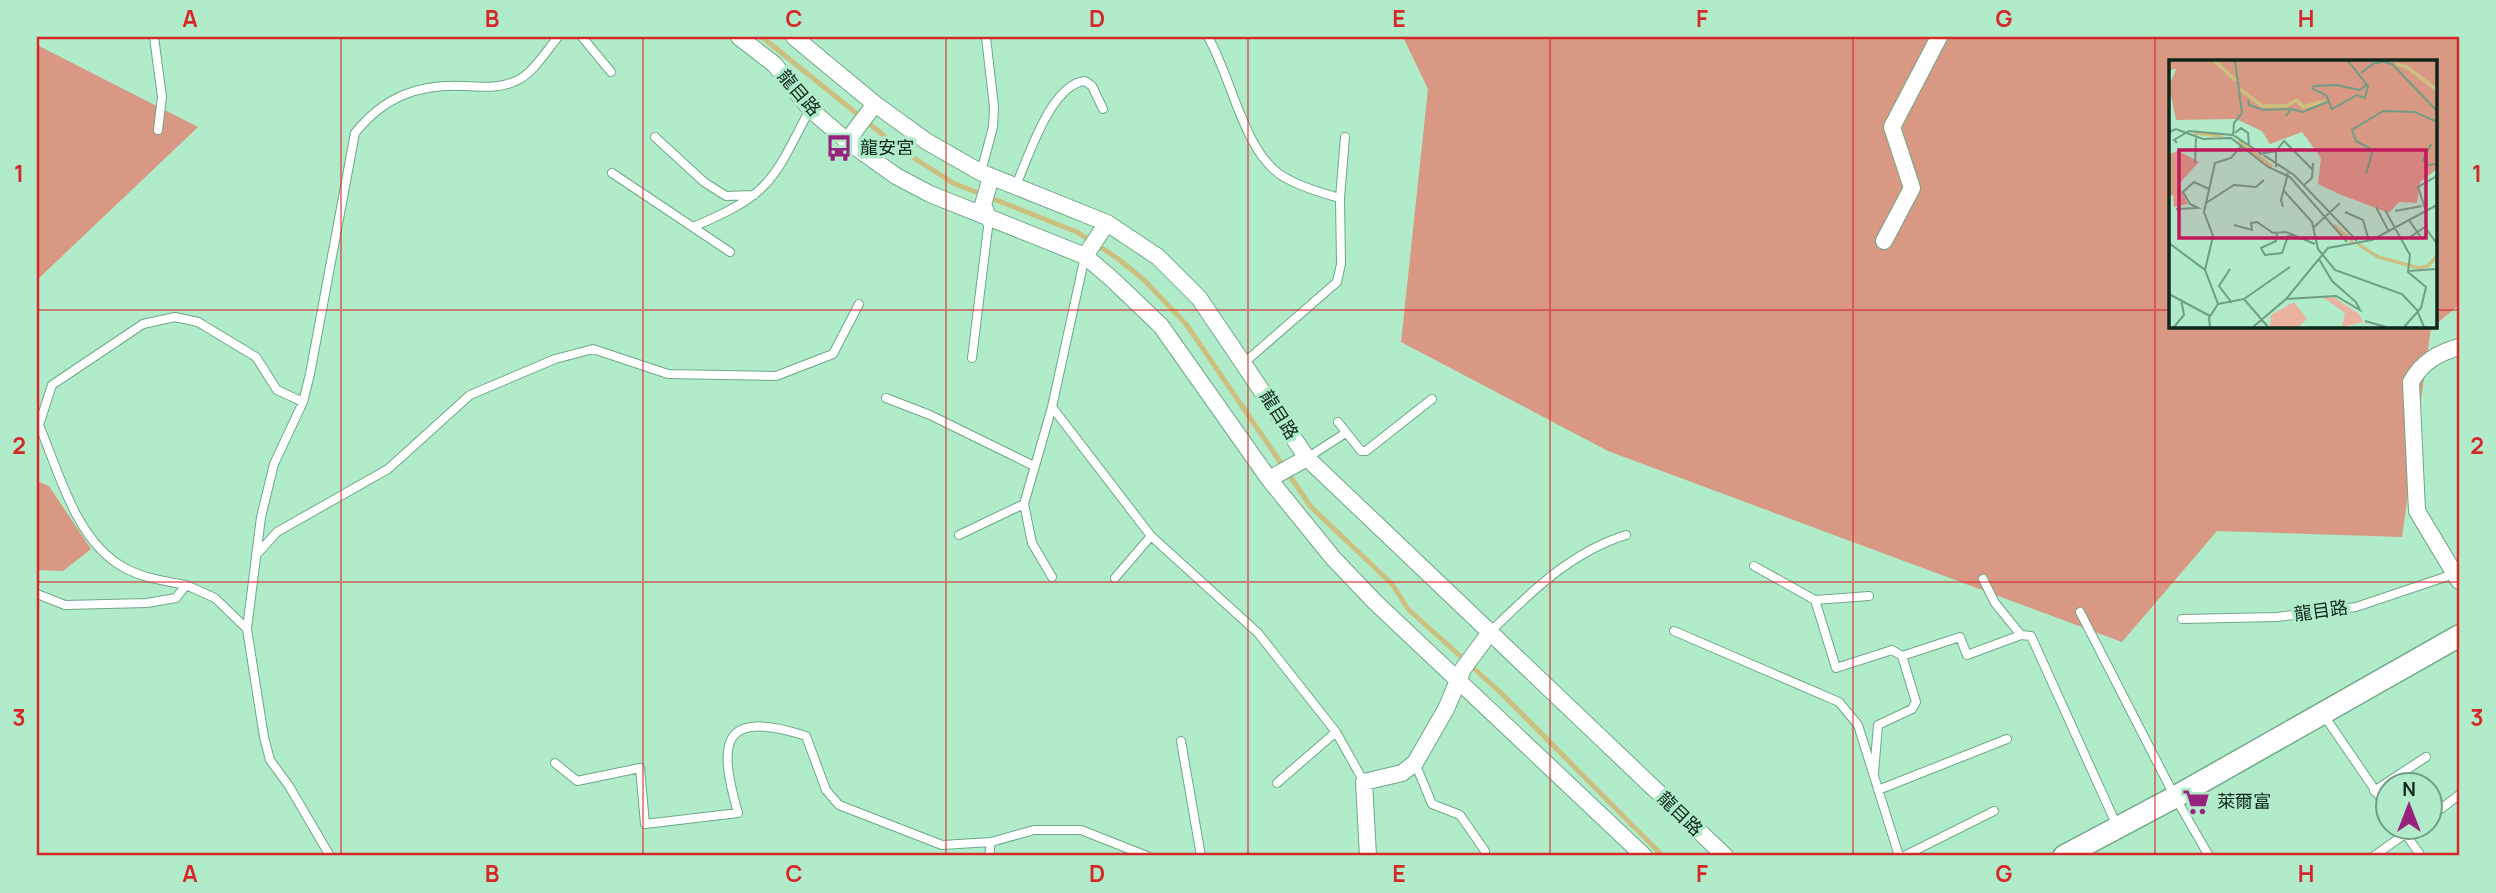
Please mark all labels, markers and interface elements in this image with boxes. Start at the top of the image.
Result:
text: A [182,2,198,34]
text: B [485,2,499,34]
text: C [786,2,803,34]
text: D [1089,2,1105,34]
text: E [1392,2,1406,34]
text: F [1696,2,1708,34]
text: G [1996,2,2013,34]
text: H [2298,2,2314,34]
inset map [2169,60,2436,327]
street label: 龍目路 [773,64,827,121]
bus stop icon: 龍安宮 [824,133,854,163]
place label: 龍安宮 [860,135,914,159]
text: 1 [14,157,24,189]
text: 1 [2472,157,2482,189]
street label: 龍目路 [1255,385,1305,444]
text: 2 [12,429,26,461]
text: 2 [2470,429,2484,461]
street label: 龍目路 [2292,594,2349,626]
text: 3 [12,701,26,733]
text: 3 [2470,701,2484,733]
north arrow [2374,770,2444,840]
text: N [2402,776,2416,802]
street label: 龍目路 [1653,786,1708,841]
supermarket icon: 萊爾富 [2181,787,2211,817]
place label: 萊爾富 [2217,789,2271,813]
text: A [182,857,198,889]
text: B [485,857,499,889]
text: C [786,857,803,889]
text: D [1089,857,1105,889]
text: E [1392,857,1406,889]
text: F [1696,857,1708,889]
text: G [1996,857,2013,889]
text: H [2298,857,2314,889]

